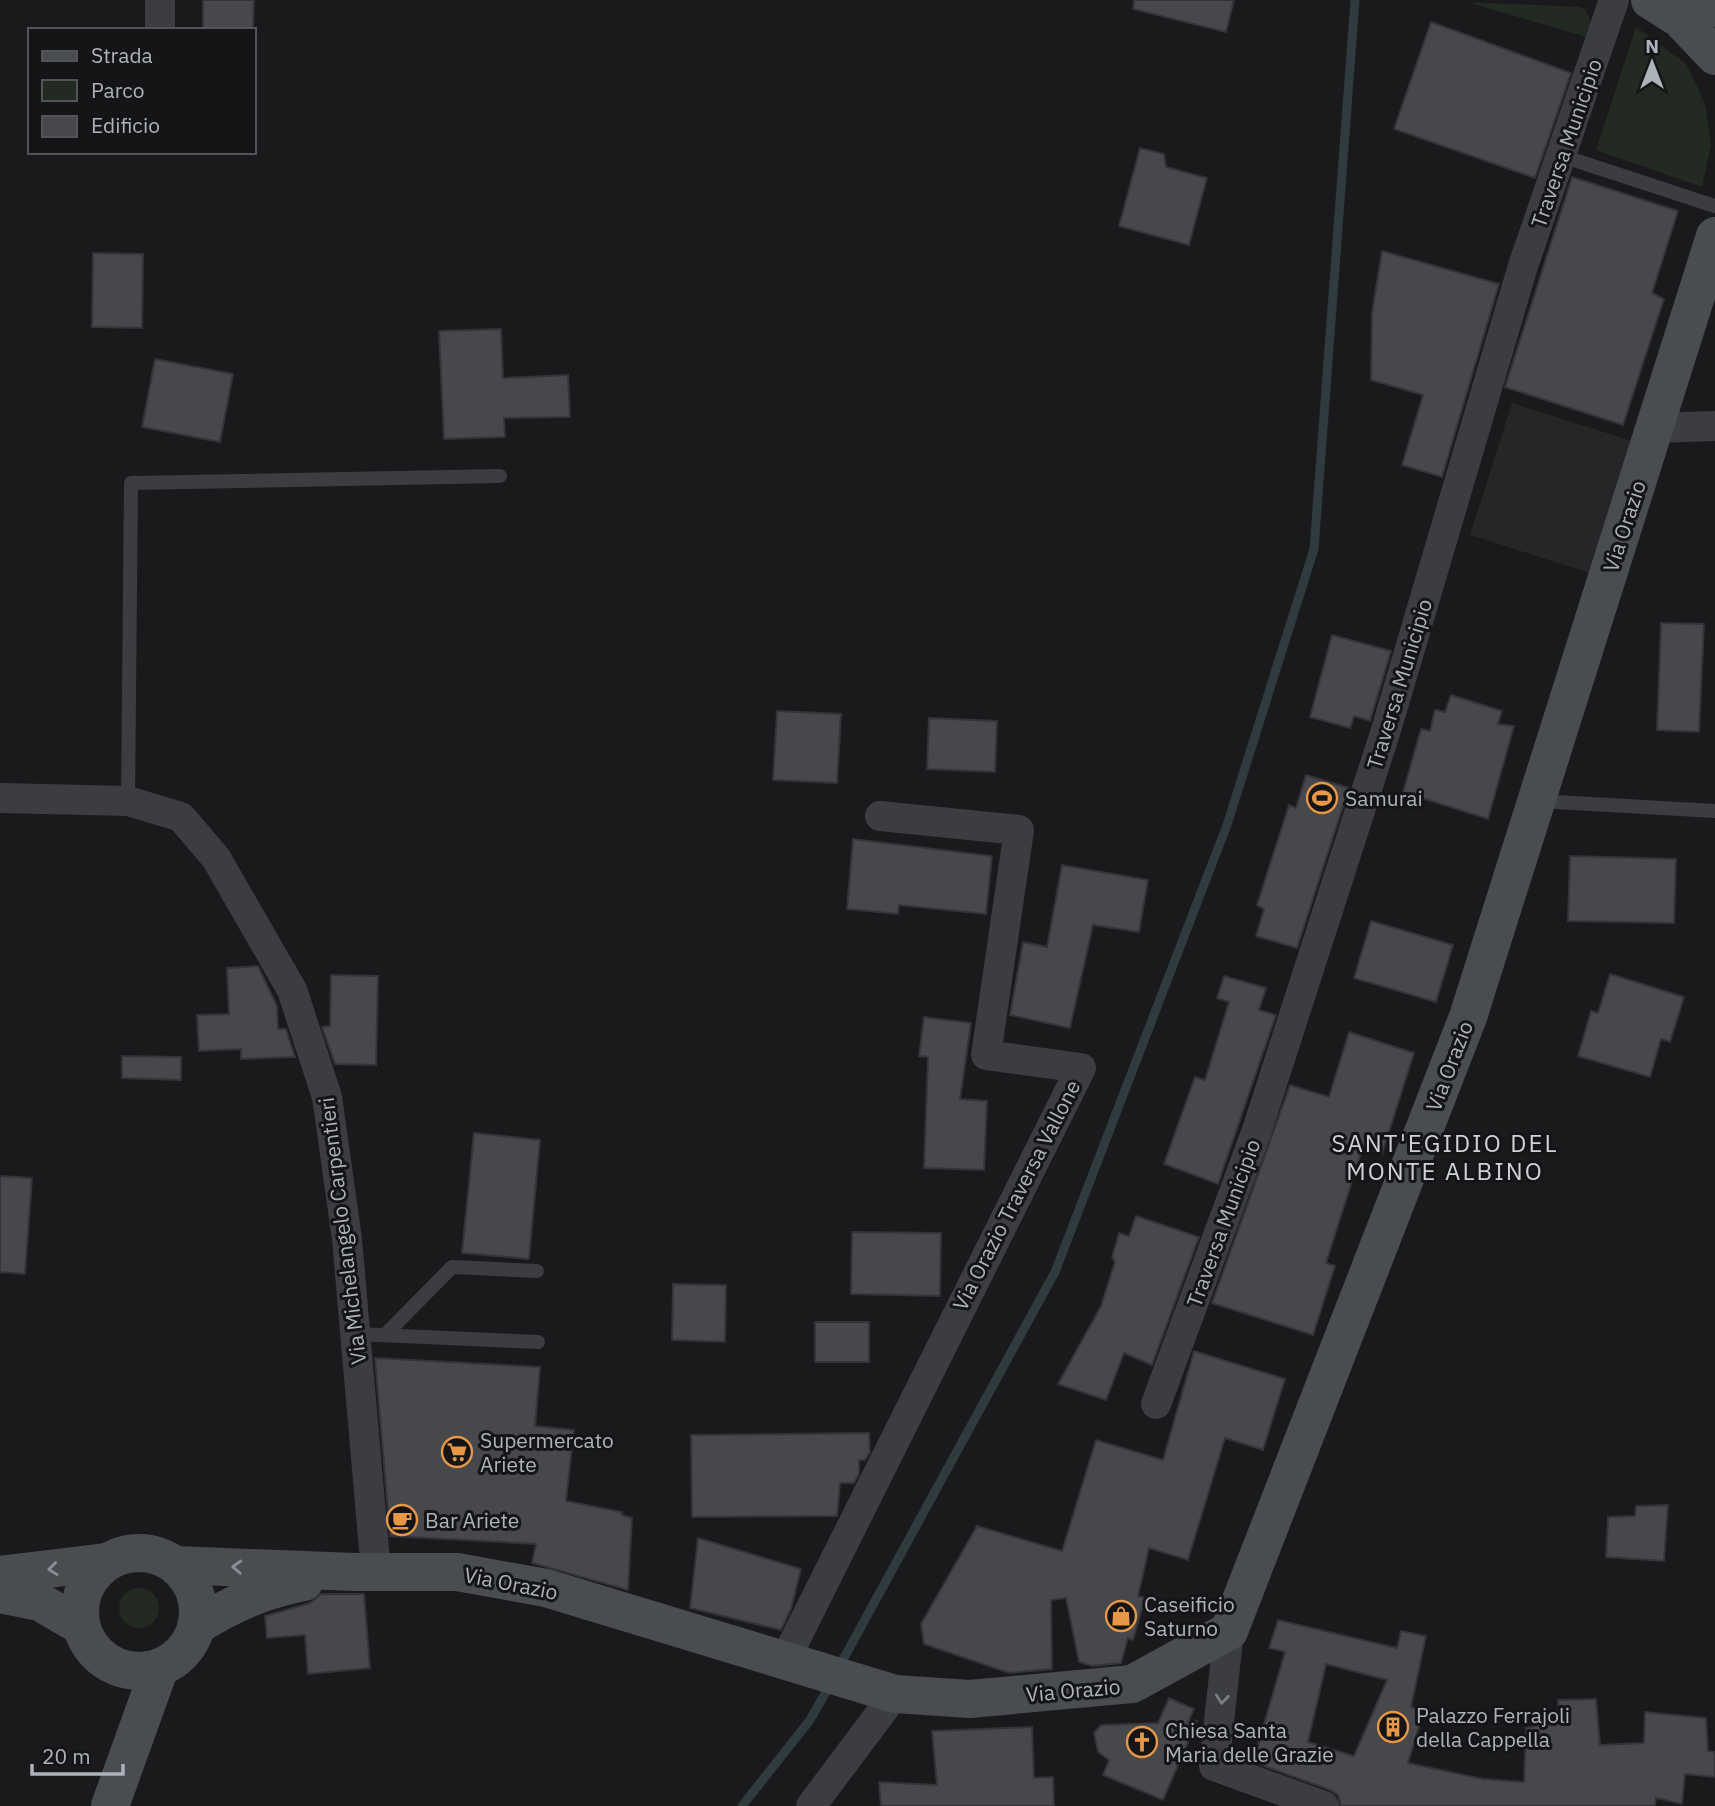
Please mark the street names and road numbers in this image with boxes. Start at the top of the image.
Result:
street label: Traversa Municipio [1524,55,1608,231]
street label: Via Orazio [1596,477,1652,575]
street label: Traversa Municipio [1360,595,1438,773]
street label: Via Orazio [1419,1017,1479,1115]
street label: Via Orazio Traversa Vallone [946,1075,1086,1315]
street label: Via Michelangelo Carpentieri [312,1096,372,1366]
street label: Traversa Municipio [1180,1135,1266,1311]
street label: Via Orazio [462,1560,560,1606]
street label: Via Orazio [1025,1672,1121,1708]

